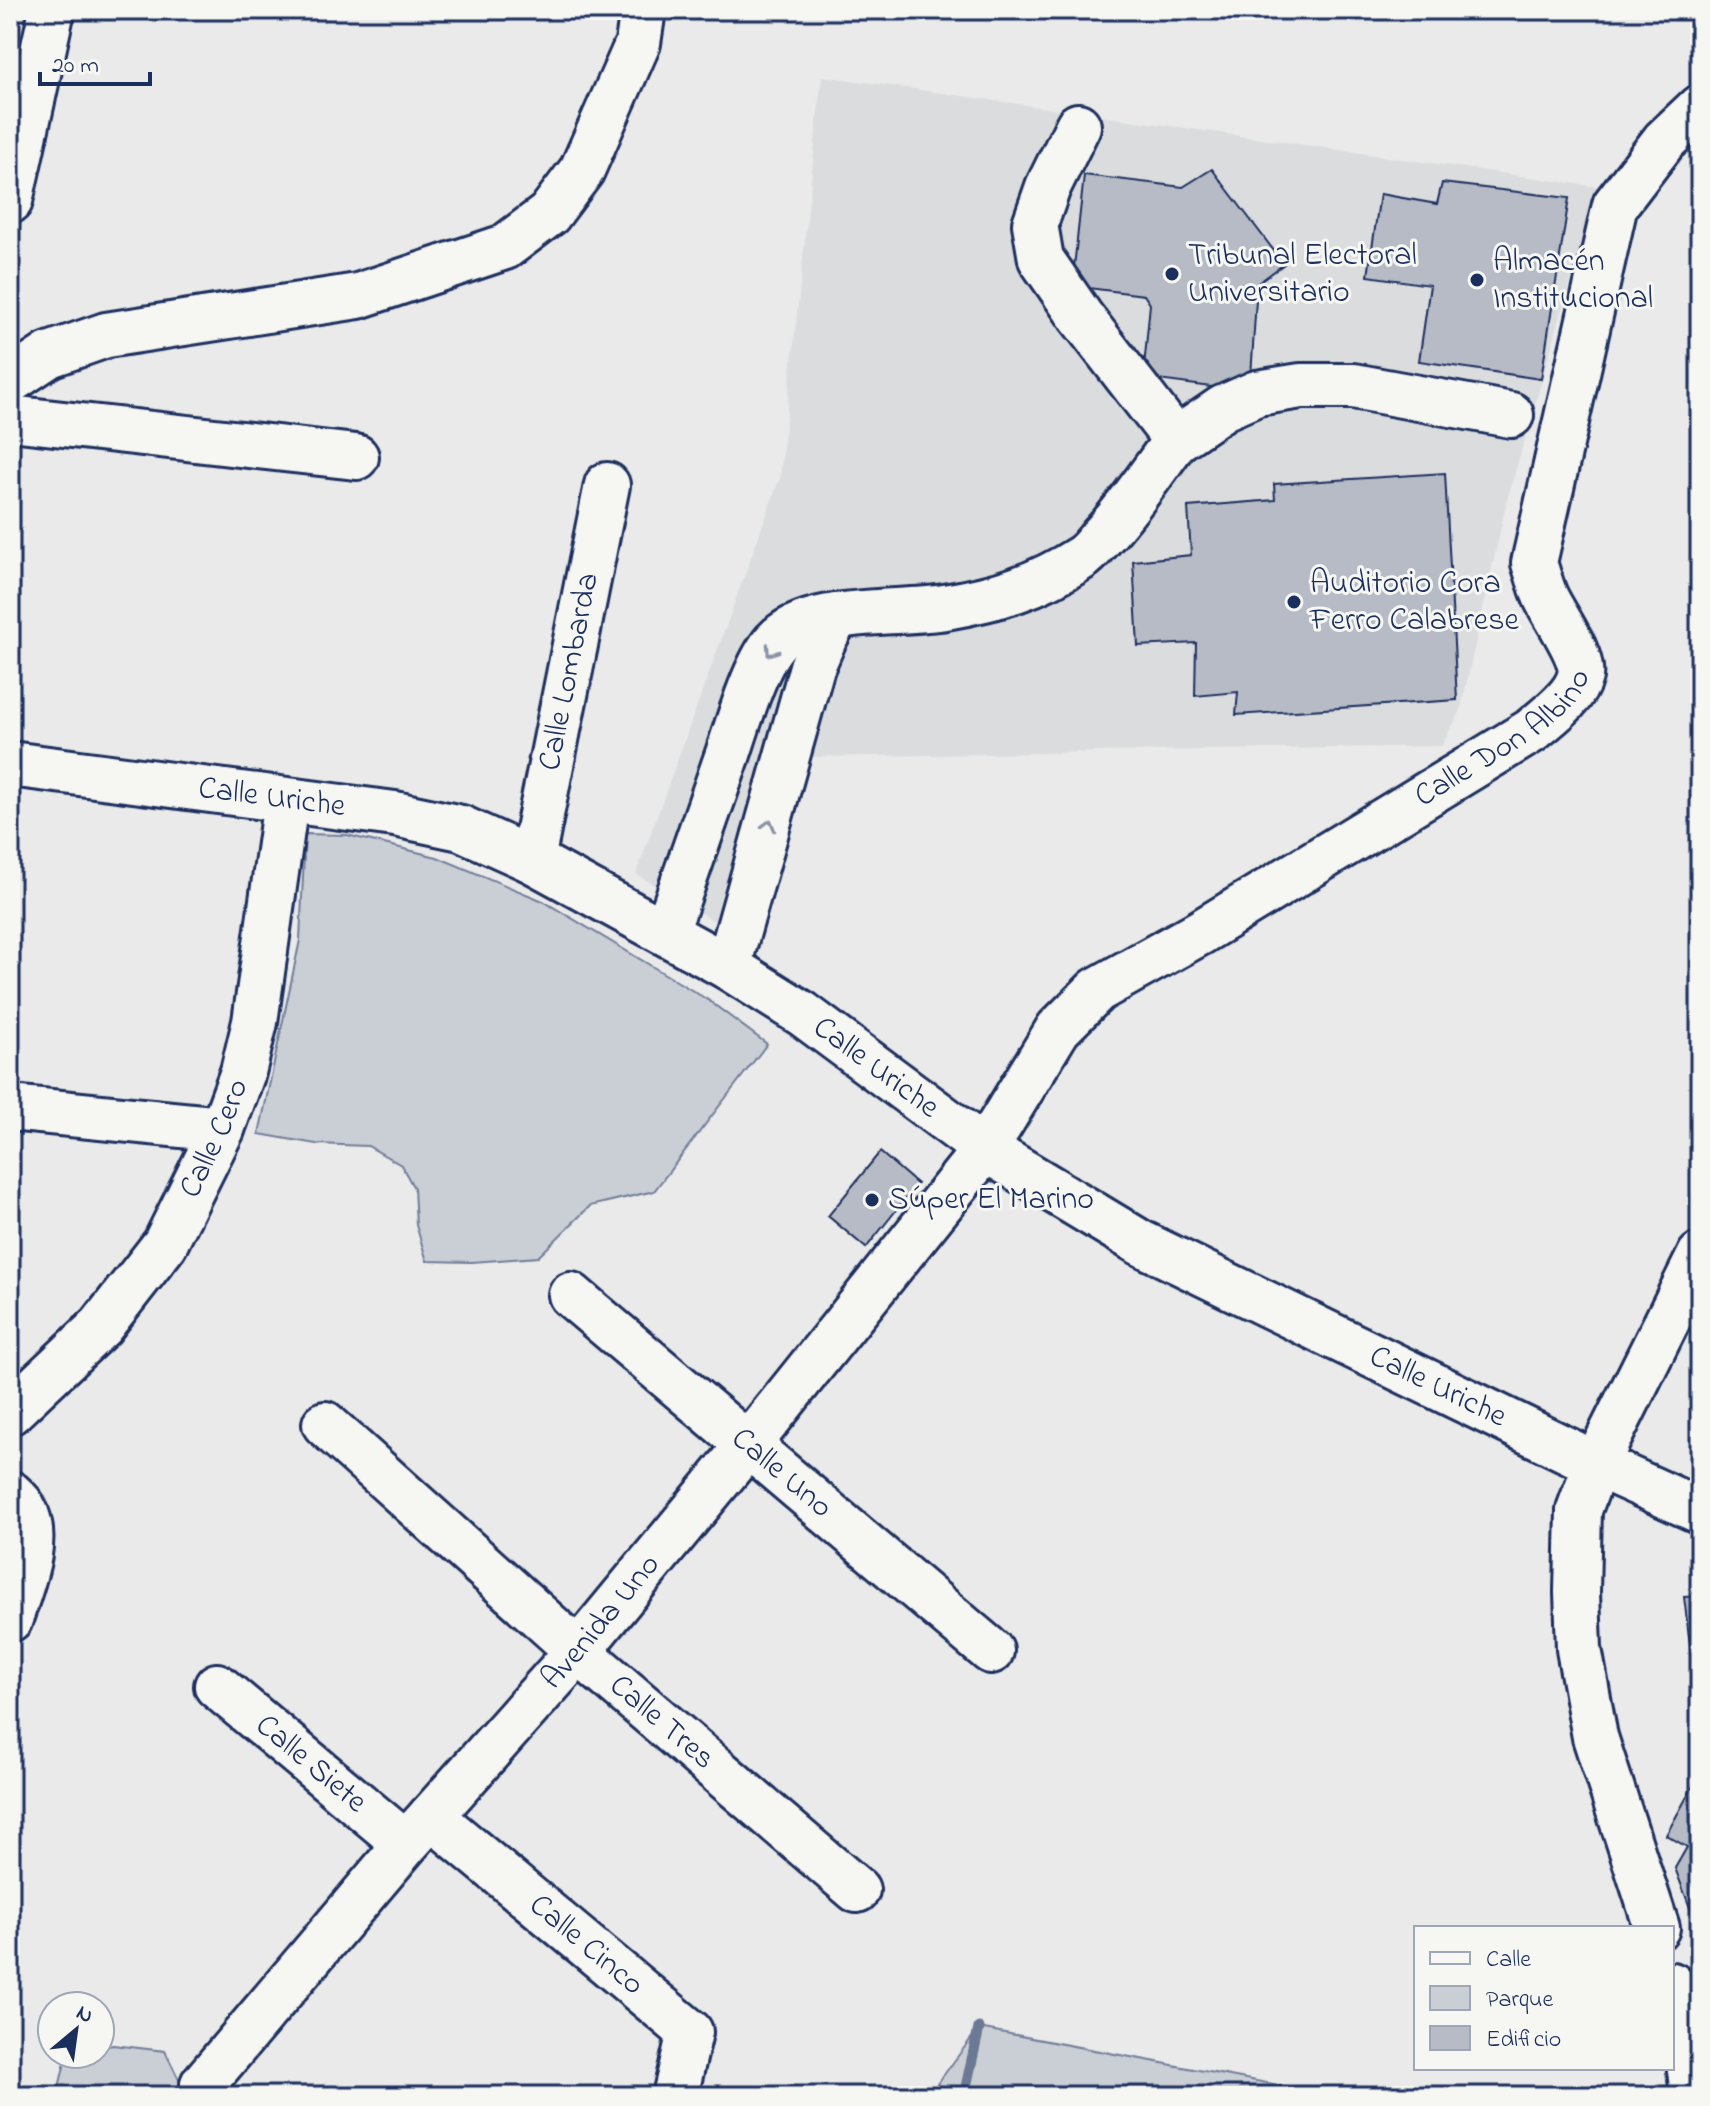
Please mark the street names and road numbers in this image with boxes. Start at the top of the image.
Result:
street label: Calle Lombarda [527,569,612,775]
street label: Calle Don Albino [1406,664,1604,820]
street label: Calle Uriche [196,765,349,831]
street label: Calle Uriche [802,1005,950,1131]
street label: Calle Cero [168,1072,262,1206]
street label: Calle Uriche [1361,1334,1515,1441]
street label: Calle Uno [720,1417,843,1530]
street label: Avenida Uno [530,1544,672,1700]
street label: Calle Tres [598,1663,725,1782]
street label: Calle Siete [244,1703,377,1826]
street label: Calle Cinco [518,1883,654,2008]

